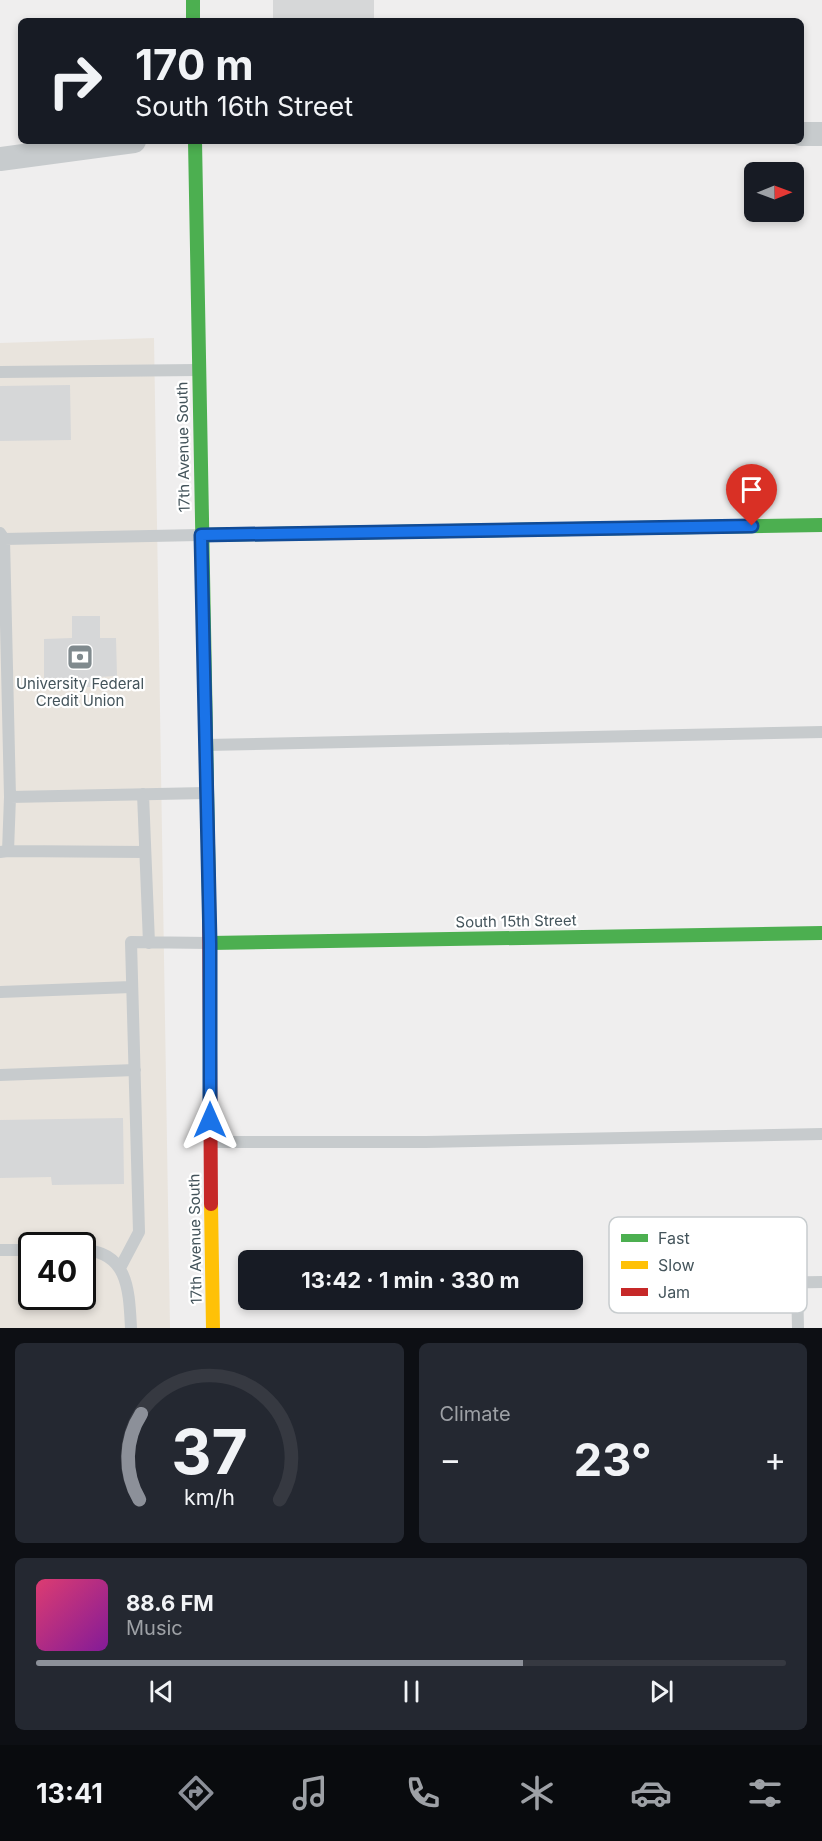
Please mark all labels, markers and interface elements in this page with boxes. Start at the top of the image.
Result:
text: 170 m [135,39,253,90]
icon: right [36,42,114,120]
text: South 16th Street [135,90,353,123]
north arrow [744,162,804,222]
map controls [744,162,804,222]
street label: 17th Avenue South [172,381,194,513]
pin [726,464,777,526]
icon: arrive [735,473,768,506]
bank icon: University Federal Credit Union [65,642,95,672]
place label: University Federal Credit Union [16,674,144,710]
street label: South 15th Street [455,910,577,932]
position arrow [178,1088,242,1152]
street label: 17th Avenue South [184,1173,206,1305]
legend [609,1217,807,1313]
text: Fast [658,1228,690,1248]
speed limit sign: 40 [18,1232,96,1310]
text: Slow [658,1255,695,1275]
text: 13:42 · 1 min · 330 m [301,1267,520,1293]
text: Jam [658,1282,690,1302]
text: Climate [440,1402,511,1426]
text: 37 [171,1414,248,1489]
text: 23° [574,1432,652,1487]
text: − [440,1439,461,1479]
text: + [764,1439,786,1479]
text: km/h [184,1484,235,1510]
text: 88.6 FM [126,1590,214,1616]
text: Music [126,1616,183,1640]
icon: previous [145,1675,178,1708]
icon: pause [395,1675,428,1708]
icon: next [645,1675,678,1708]
icon: directions [175,1772,217,1814]
icon: music [289,1772,331,1814]
icon: phone [402,1772,444,1814]
icon: climate [516,1772,558,1814]
icon: car [630,1772,672,1814]
icon: filters [744,1772,786,1814]
text: 13:41 [36,1777,103,1810]

